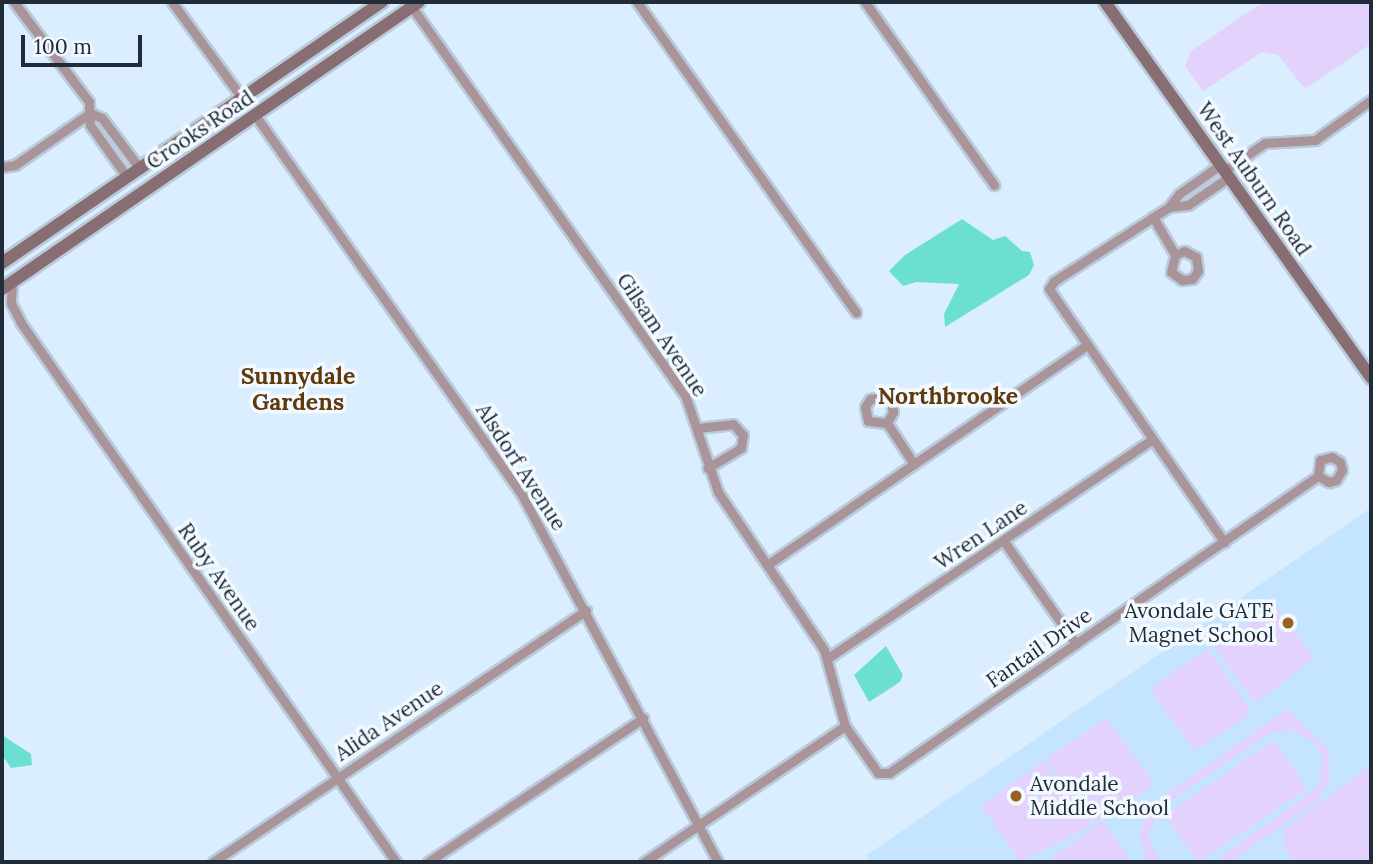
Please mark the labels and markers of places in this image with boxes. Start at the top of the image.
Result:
place label: Avondale GATE Magnet School [1125,598,1274,648]
marker: Avondale GATE Magnet School [1280,615,1296,631]
place label: Avondale Middle School [1030,771,1169,821]
marker: Avondale Middle School [1008,788,1024,804]

